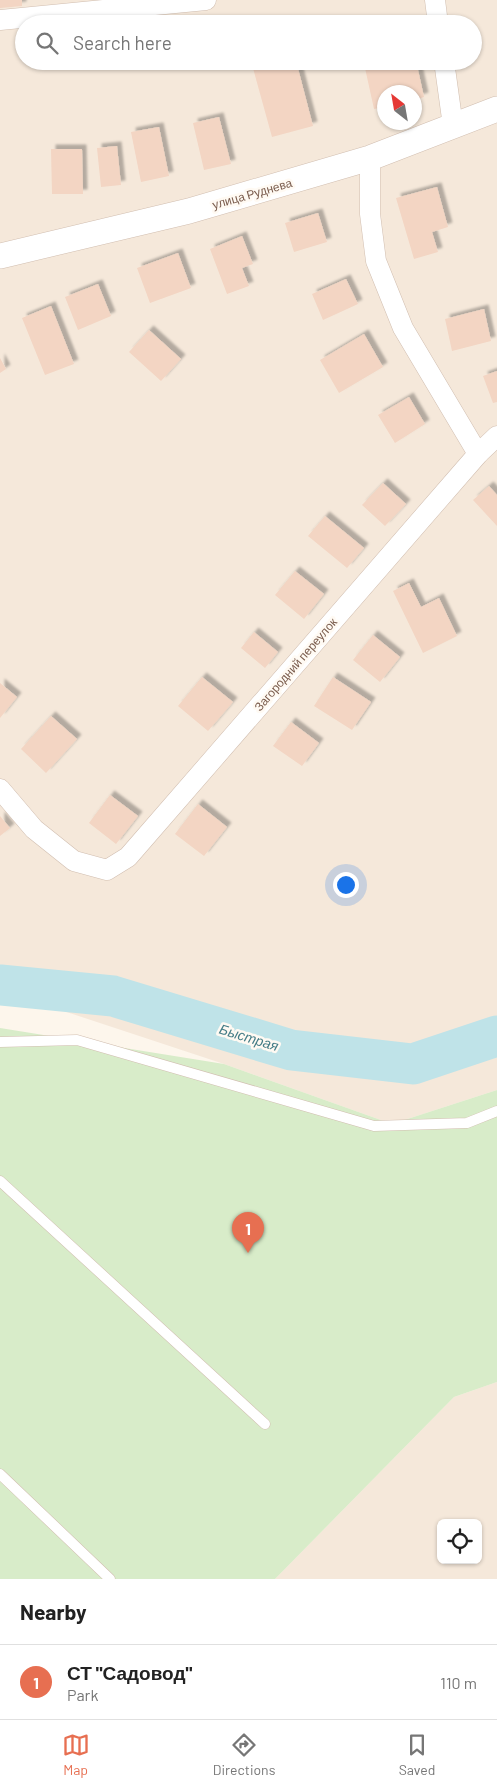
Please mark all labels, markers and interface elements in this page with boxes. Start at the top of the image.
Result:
search box [15,15,482,70]
icon: search [33,29,61,57]
text: Search here [73,31,172,54]
north arrow [377,85,422,130]
street label: улица Руднева [211,175,294,212]
street label: Загородний переулок [251,614,340,714]
your location [333,872,359,898]
water label: Быстрая [217,1020,281,1054]
pin: 1 [232,1212,264,1253]
map controls [437,1519,482,1564]
button: locate [437,1519,482,1564]
text: Nearby [20,1599,86,1624]
text: СТ "Садовод" [67,1661,192,1684]
text: 1 [33,1673,39,1692]
text: 110 m [440,1673,477,1692]
text: Park [67,1685,98,1704]
tab: Map [62,1731,90,1778]
tab: Directions [213,1731,275,1778]
tab: Saved [399,1731,435,1778]

